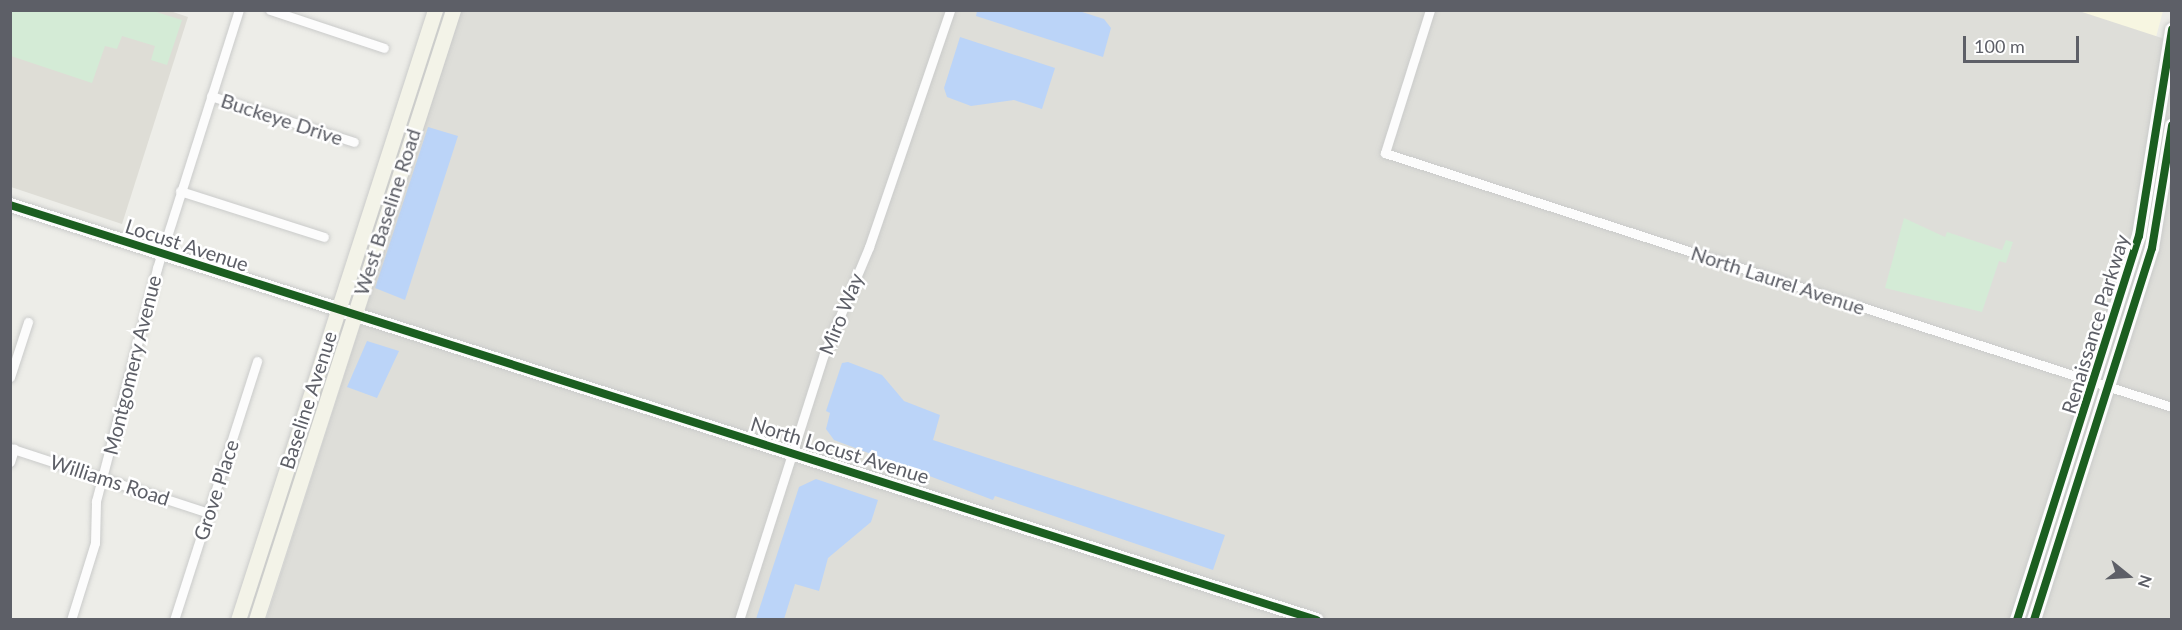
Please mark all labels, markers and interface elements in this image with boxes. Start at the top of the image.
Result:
scale bar [1966,24,2082,62]
text: 100 m [1974,35,2025,57]
street label: Buckeye Drive [218,88,346,150]
street label: West Baseline Road [349,126,425,298]
street label: Locust Avenue [122,214,252,276]
street label: Renaissance Parkway [2056,231,2134,417]
street label: North Laurel Avenue [1688,240,1868,320]
street label: Miro Way [814,270,868,358]
street label: Montgomery Avenue [98,272,166,458]
street label: Baseline Avenue [274,328,342,472]
street label: North Locust Avenue [748,411,932,489]
street label: Grove Place [188,437,244,543]
street label: Williams Road [47,449,173,511]
north arrow [2098,546,2158,606]
text: N [2135,573,2157,591]

